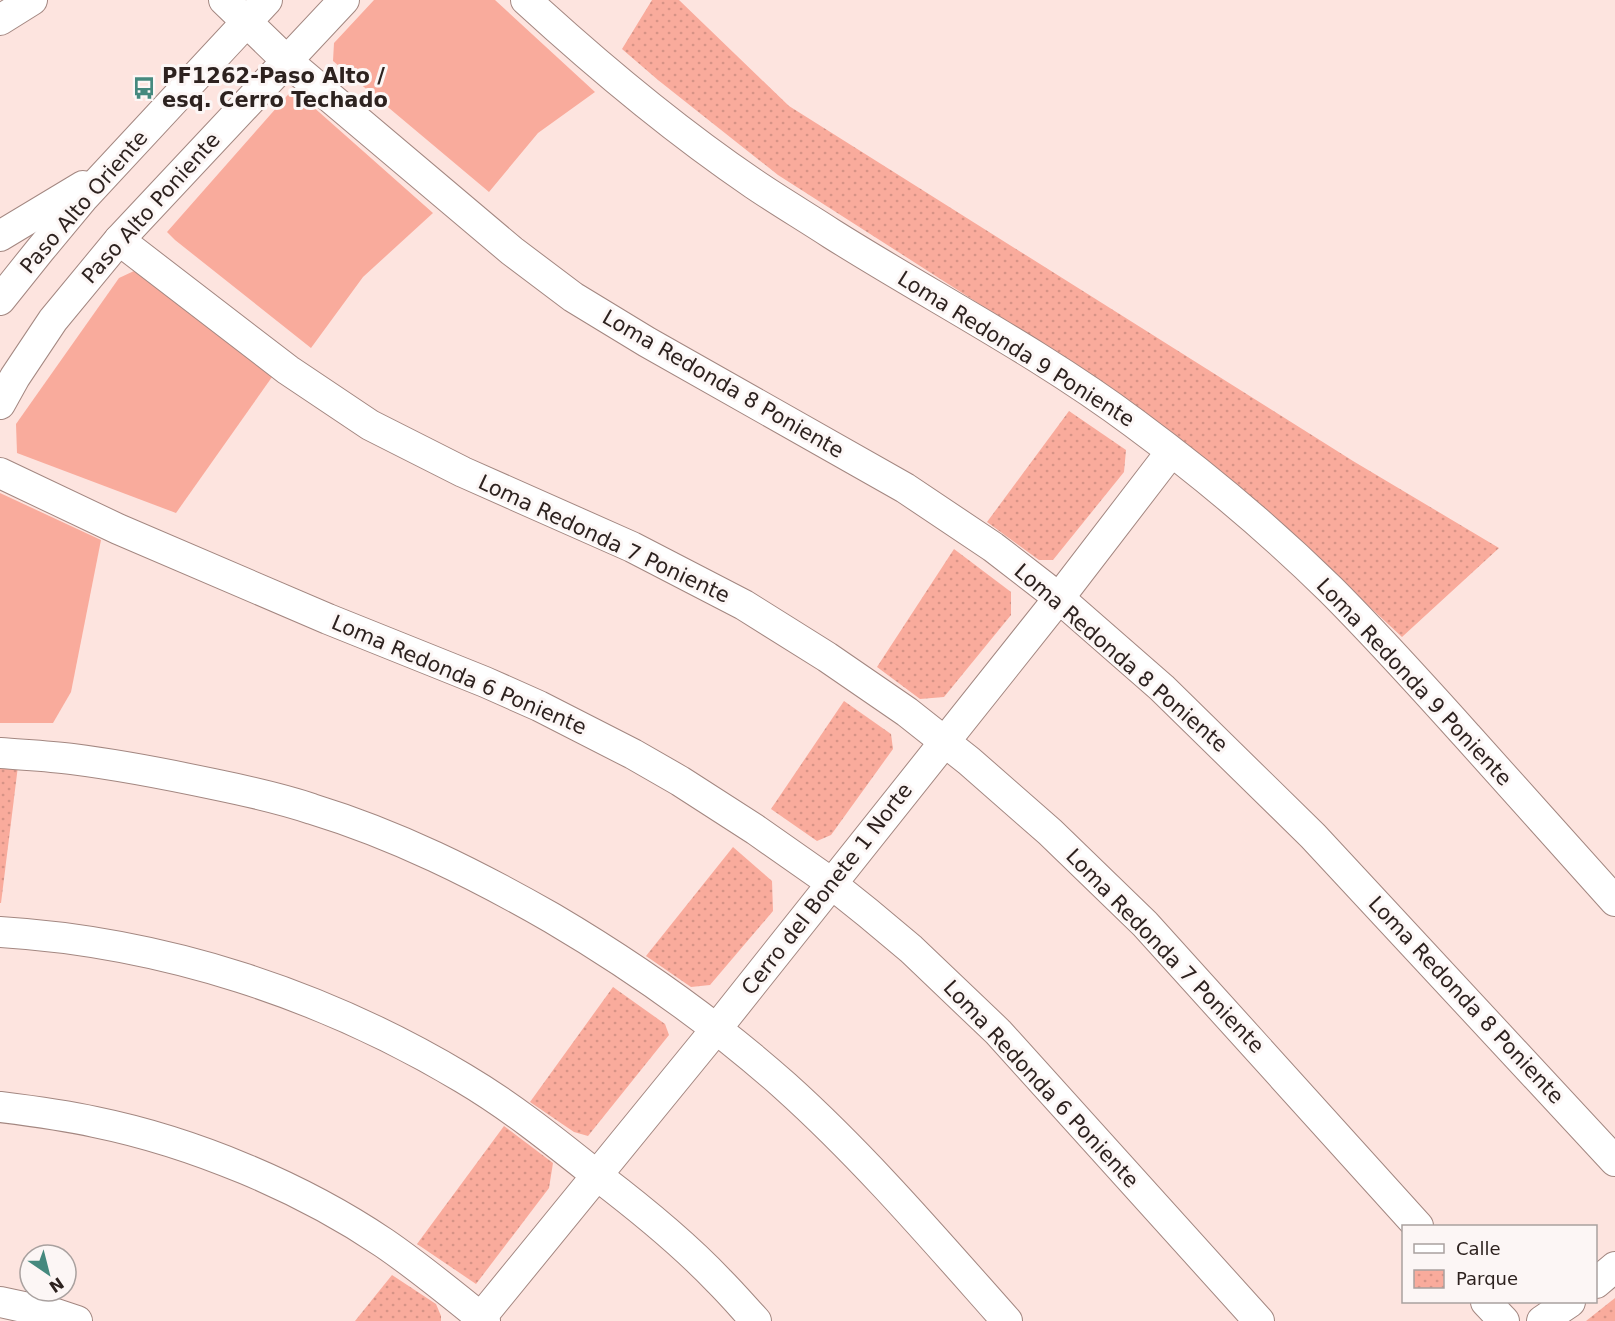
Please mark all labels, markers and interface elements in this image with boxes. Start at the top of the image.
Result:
place label: PF1262-Paso Alto / esq. Cerro Techado [162,64,388,112]
bus stop icon: PF1262-Paso Alto / esq. Cerro Techado [131,75,157,101]
street label: Paso Alto Oriente [15,126,153,278]
street label: Paso Alto Poniente [77,128,225,288]
street label: Loma Redonda 9 Poniente [893,266,1139,432]
street label: Loma Redonda 8 Poniente [598,305,848,463]
street label: Loma Redonda 7 Poniente [475,470,733,608]
street label: Loma Redonda 8 Poniente [1010,559,1232,757]
street label: Loma Redonda 9 Poniente [1312,573,1516,791]
street label: Loma Redonda 6 Poniente [328,610,590,740]
street label: Cerro del Bonete 1 Norte [737,778,917,1000]
street label: Loma Redonda 7 Poniente [1061,844,1269,1058]
street label: Loma Redonda 8 Poniente [1364,891,1568,1109]
street label: Loma Redonda 6 Poniente [939,975,1143,1193]
legend [1402,1225,1597,1303]
text: Calle [1456,1238,1501,1259]
north arrow [18,1243,78,1303]
text: Parque [1456,1268,1518,1289]
text: N [45,1273,67,1296]

